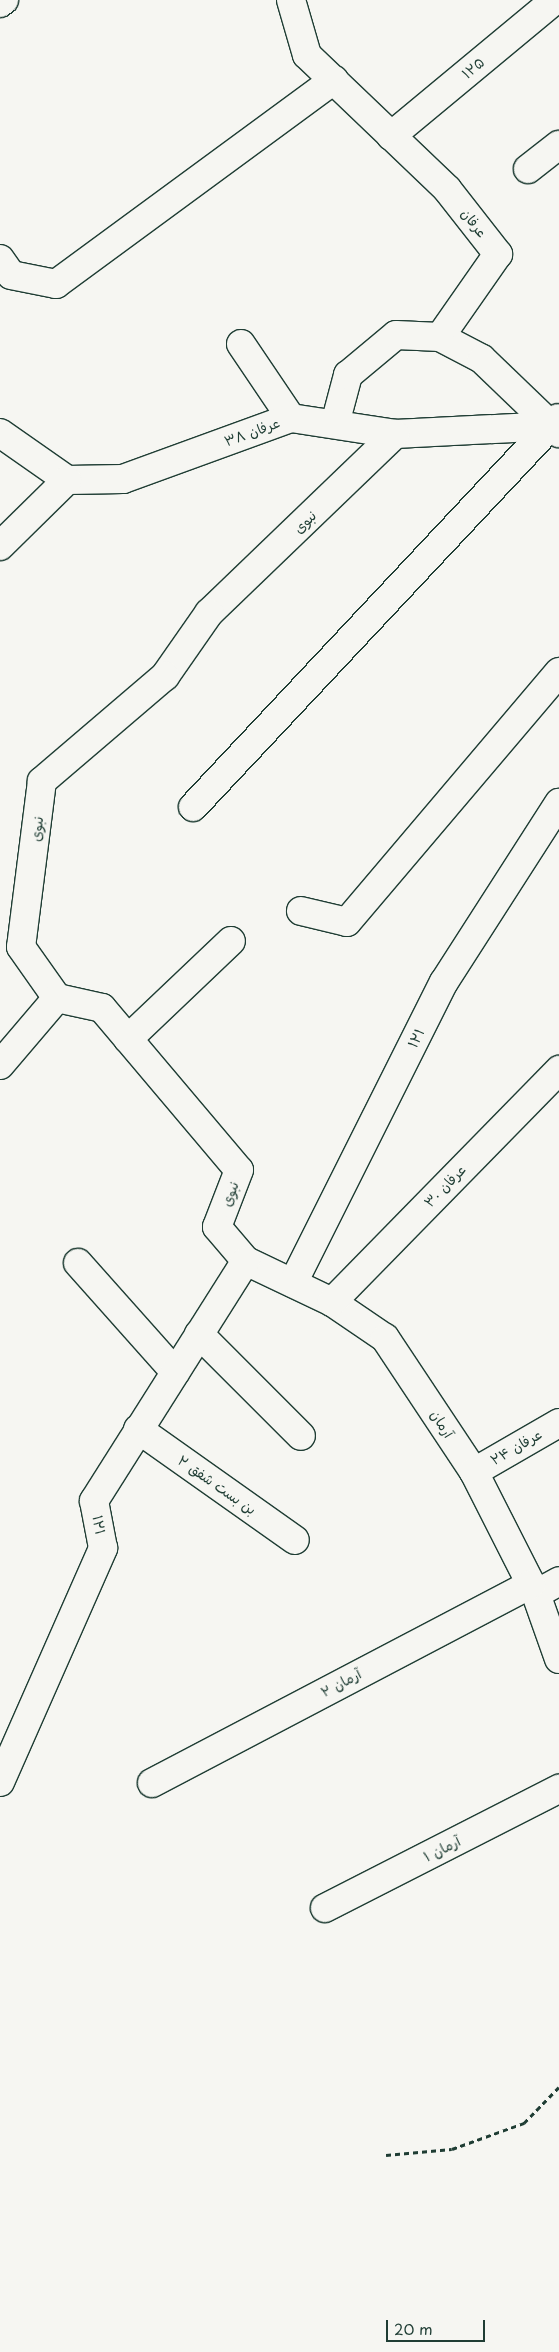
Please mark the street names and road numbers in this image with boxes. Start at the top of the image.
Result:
street label: ۱۲۵ [458,54,488,82]
street label: عرفان [458,205,490,241]
street label: عرفان ۳۸ [222,414,282,450]
street label: نبوی [290,507,320,537]
street label: نبوی [27,816,47,842]
street label: ۱۲۱ [404,1025,428,1051]
street label: عرفان ۳۰ [421,1161,469,1211]
street label: نبوی [218,1179,242,1209]
street label: آرمان [427,1407,457,1441]
street label: عرفان ۲۴ [487,1426,545,1468]
street label: بن بست شفق ۲ [175,1452,259,1518]
street label: ۱۲۱ [89,1514,109,1536]
street label: آرمان ۲ [318,1665,364,1701]
street label: آرمان ۱ [421,1833,463,1865]

